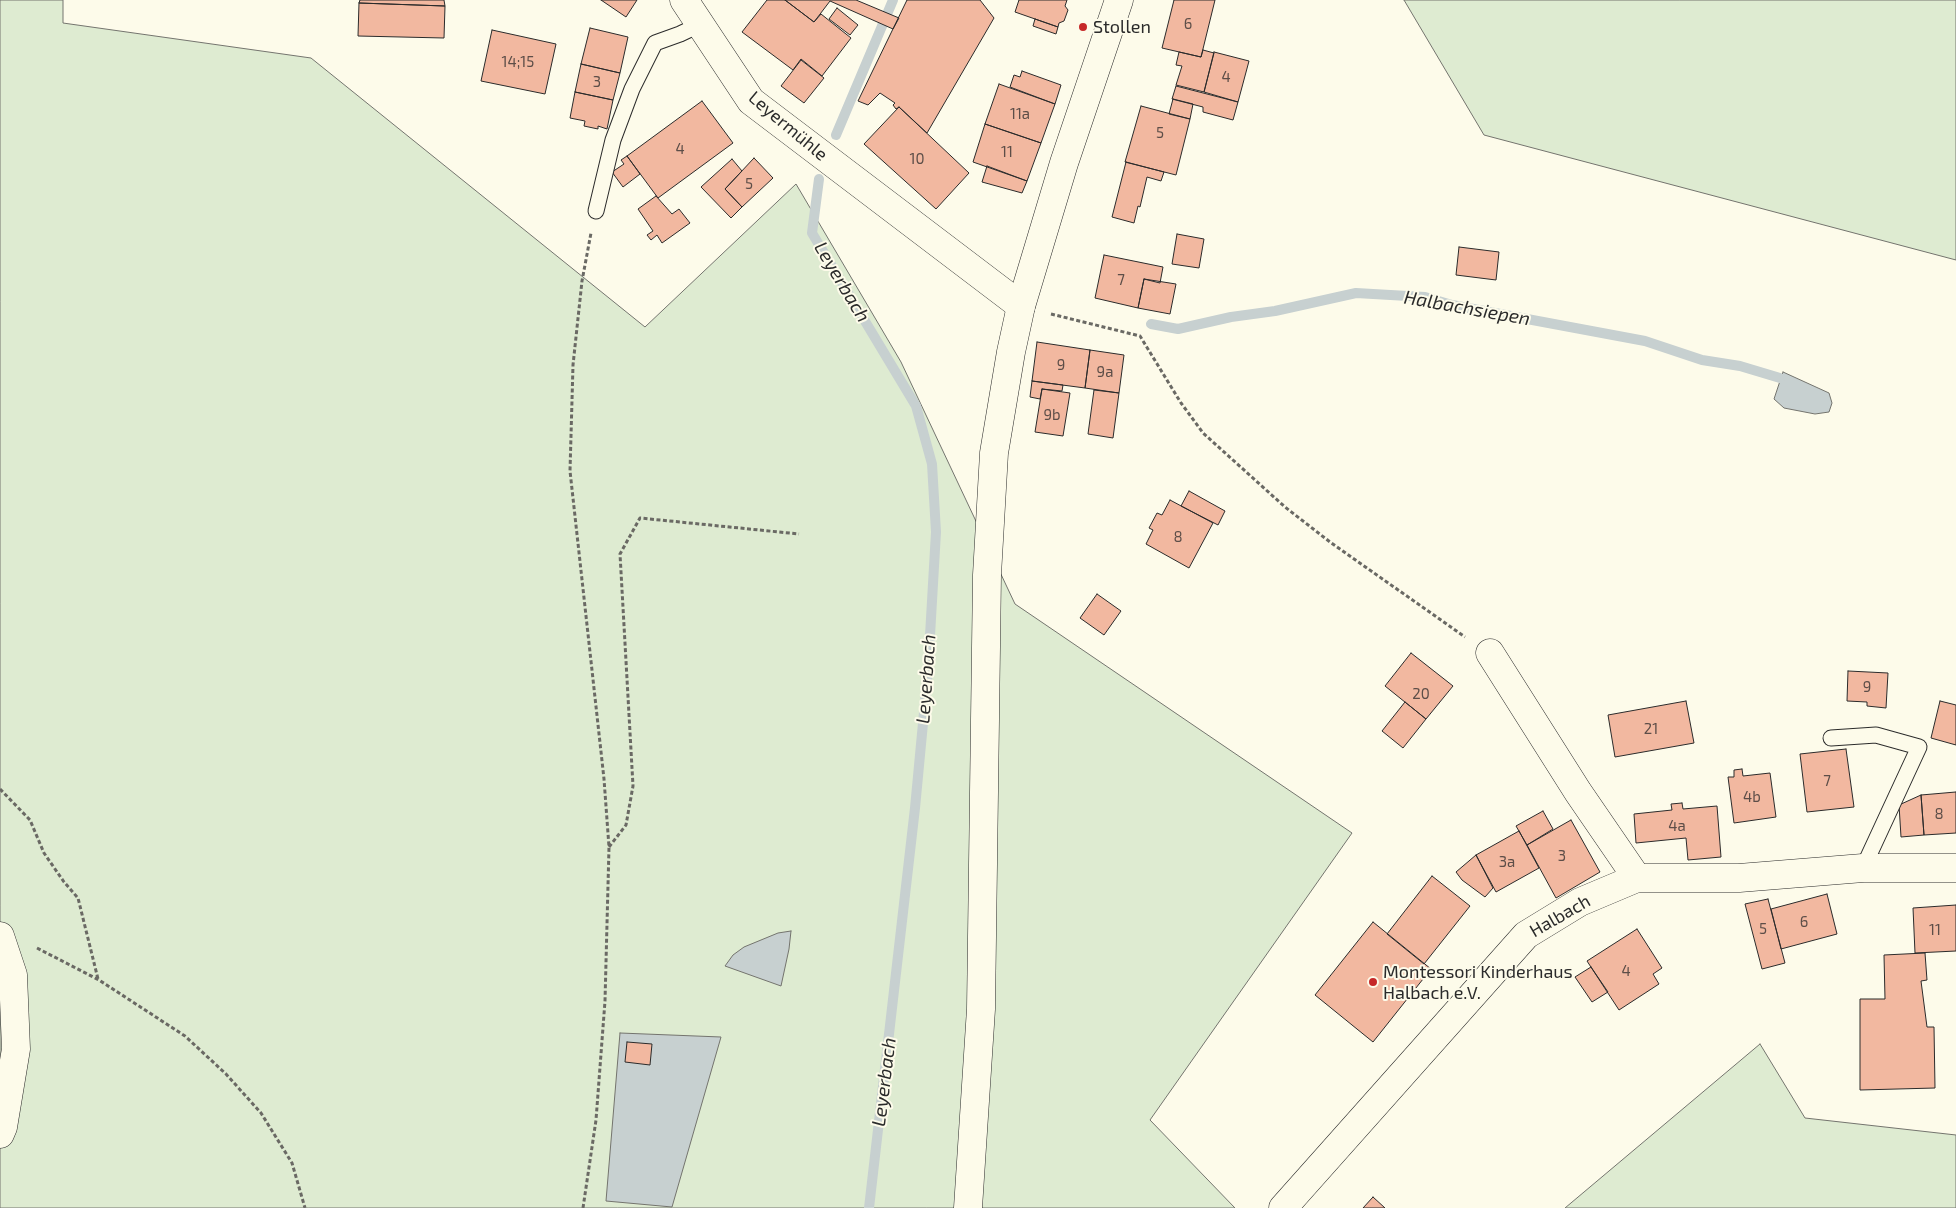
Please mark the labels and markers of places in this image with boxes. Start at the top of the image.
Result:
place label: Stollen [1093,16,1151,38]
marker: Stollen [1077,21,1089,33]
place label: Montessori Kinderhaus Halbach e.V. [1383,961,1573,1004]
marker: Montessori Kinderhaus Halbach e.V. [1367,976,1379,988]

